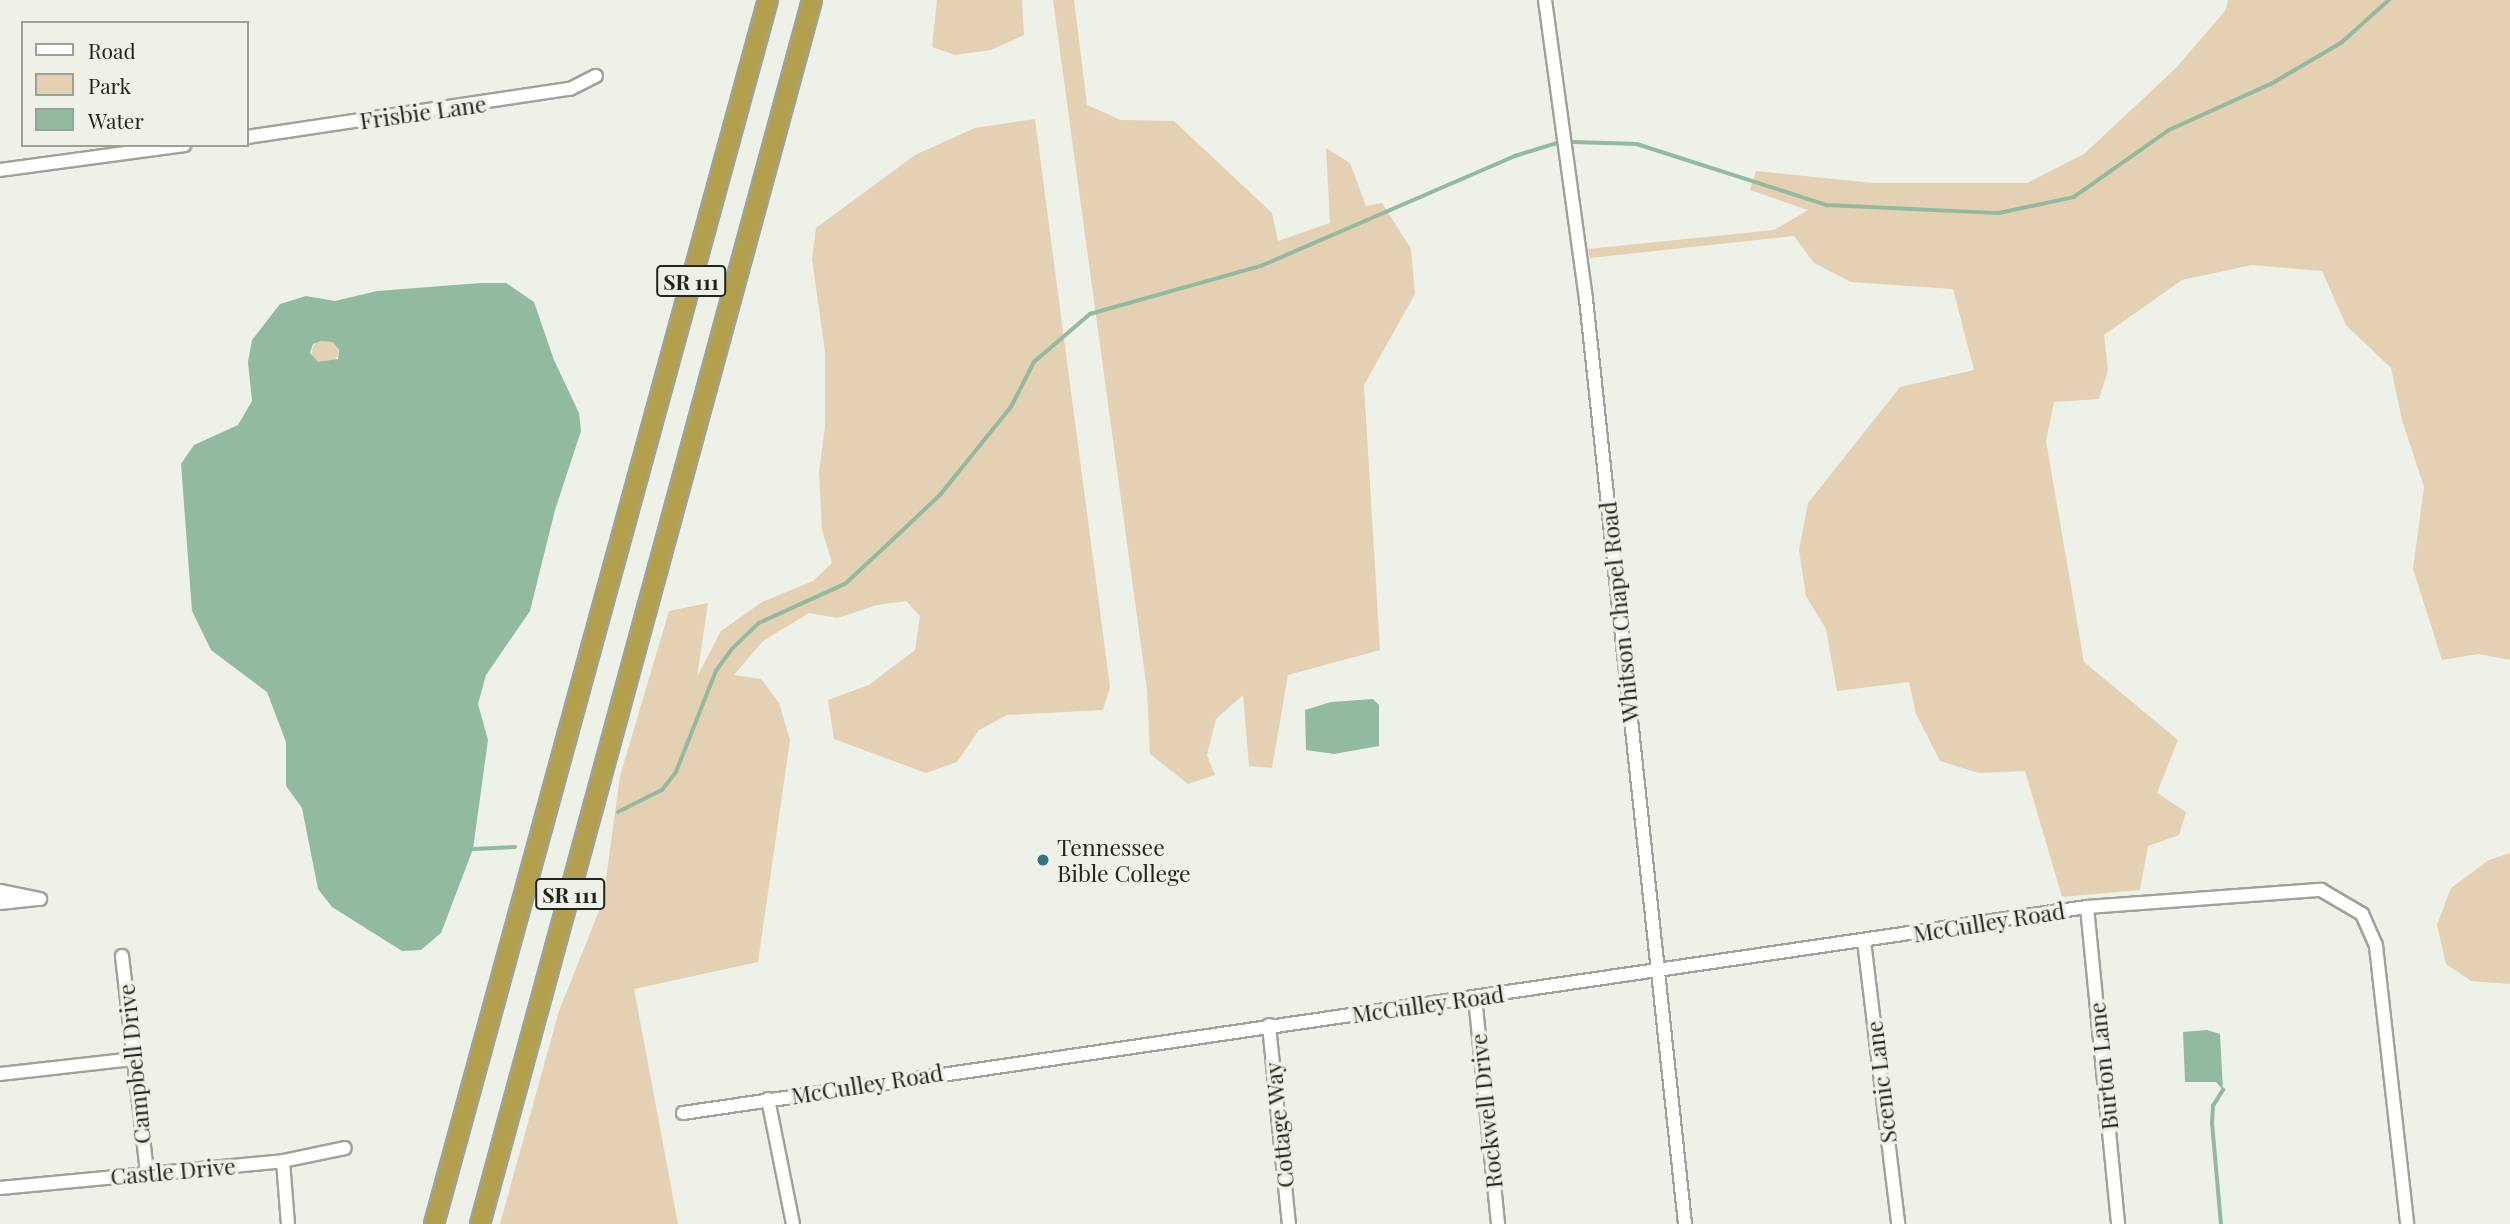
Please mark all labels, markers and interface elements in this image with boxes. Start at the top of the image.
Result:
legend [21,21,248,147]
text: Road [88,36,136,64]
text: Park [88,71,131,99]
street label: Frisbie Lane [358,89,488,135]
text: Water [88,106,144,134]
road number: SR 111 [656,264,726,298]
street label: Whitson Chapel Road [1594,500,1644,724]
place label: Tennessee Bible College [1057,833,1191,887]
marker: Tennessee Bible College [1035,852,1051,868]
road number: SR 111 [535,876,605,912]
street label: McCulley Road [1911,896,2067,948]
street label: McCulley Road [1350,980,1506,1028]
street label: Campbell Drive [112,983,156,1145]
street label: Burton Lane [2083,1001,2123,1131]
street label: Scenic Lane [1860,1019,1902,1145]
street label: Rockwell Drive [1464,1032,1508,1190]
street label: McCulley Road [789,1058,945,1110]
street label: Cottage Way [1259,1060,1299,1190]
street label: Castle Drive [109,1152,237,1190]

